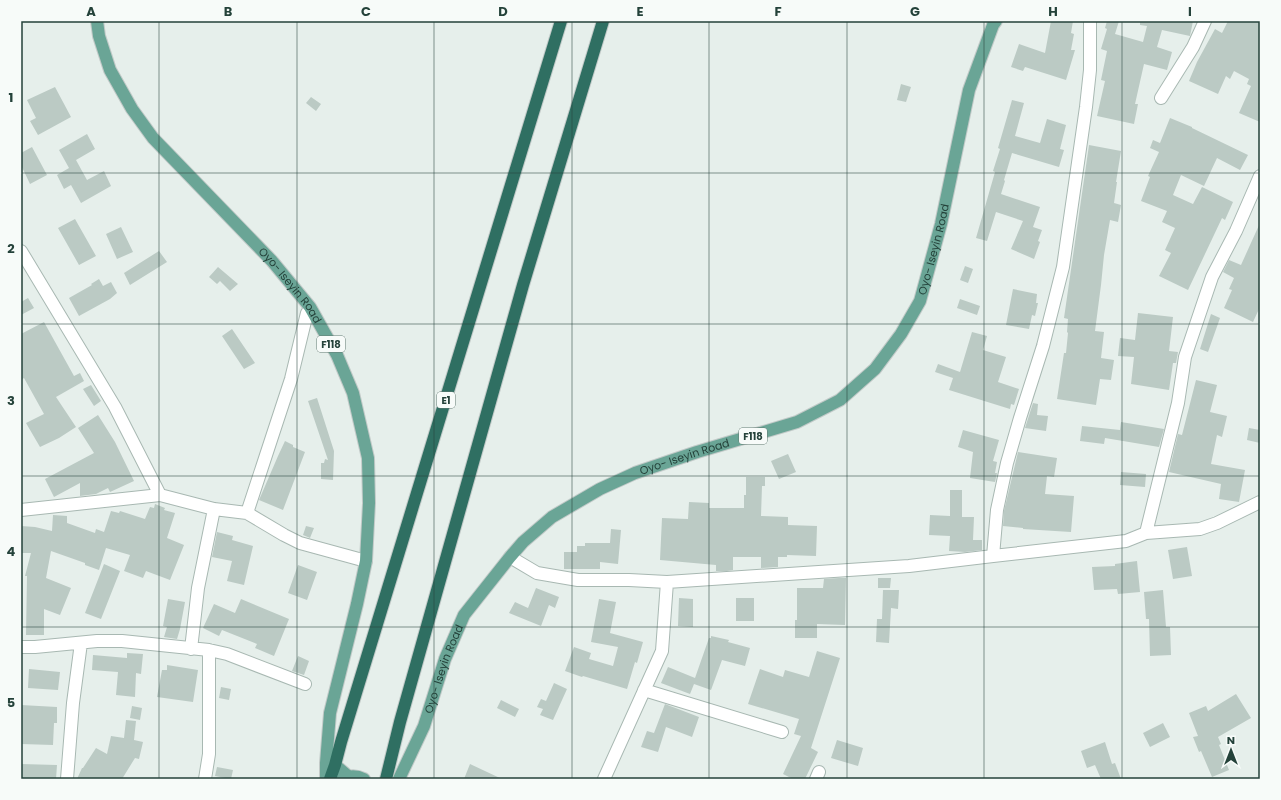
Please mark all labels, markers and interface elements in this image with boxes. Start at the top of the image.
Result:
text: A [86,2,96,21]
text: B [224,2,233,21]
text: C [361,2,371,21]
text: D [498,2,508,21]
text: E [636,2,644,21]
text: F [774,2,782,21]
text: G [910,2,920,21]
text: H [1048,2,1058,21]
text: I [1188,2,1192,21]
text: 1 [9,88,13,107]
street label: Oyo- Iseyin Road [914,202,953,297]
text: 2 [7,239,15,258]
street label: Oyo- Iseyin Road [255,244,326,326]
road number: F118 [317,336,345,352]
text: 3 [7,391,15,410]
road number: E1 [437,392,455,408]
road number: F118 [739,428,767,444]
street label: Oyo- Iseyin Road [637,435,731,479]
text: 4 [7,542,16,561]
street label: Oyo- Iseyin Road [420,622,467,715]
text: 5 [7,693,15,712]
north arrow [1211,730,1251,770]
text: N [1227,732,1235,748]

